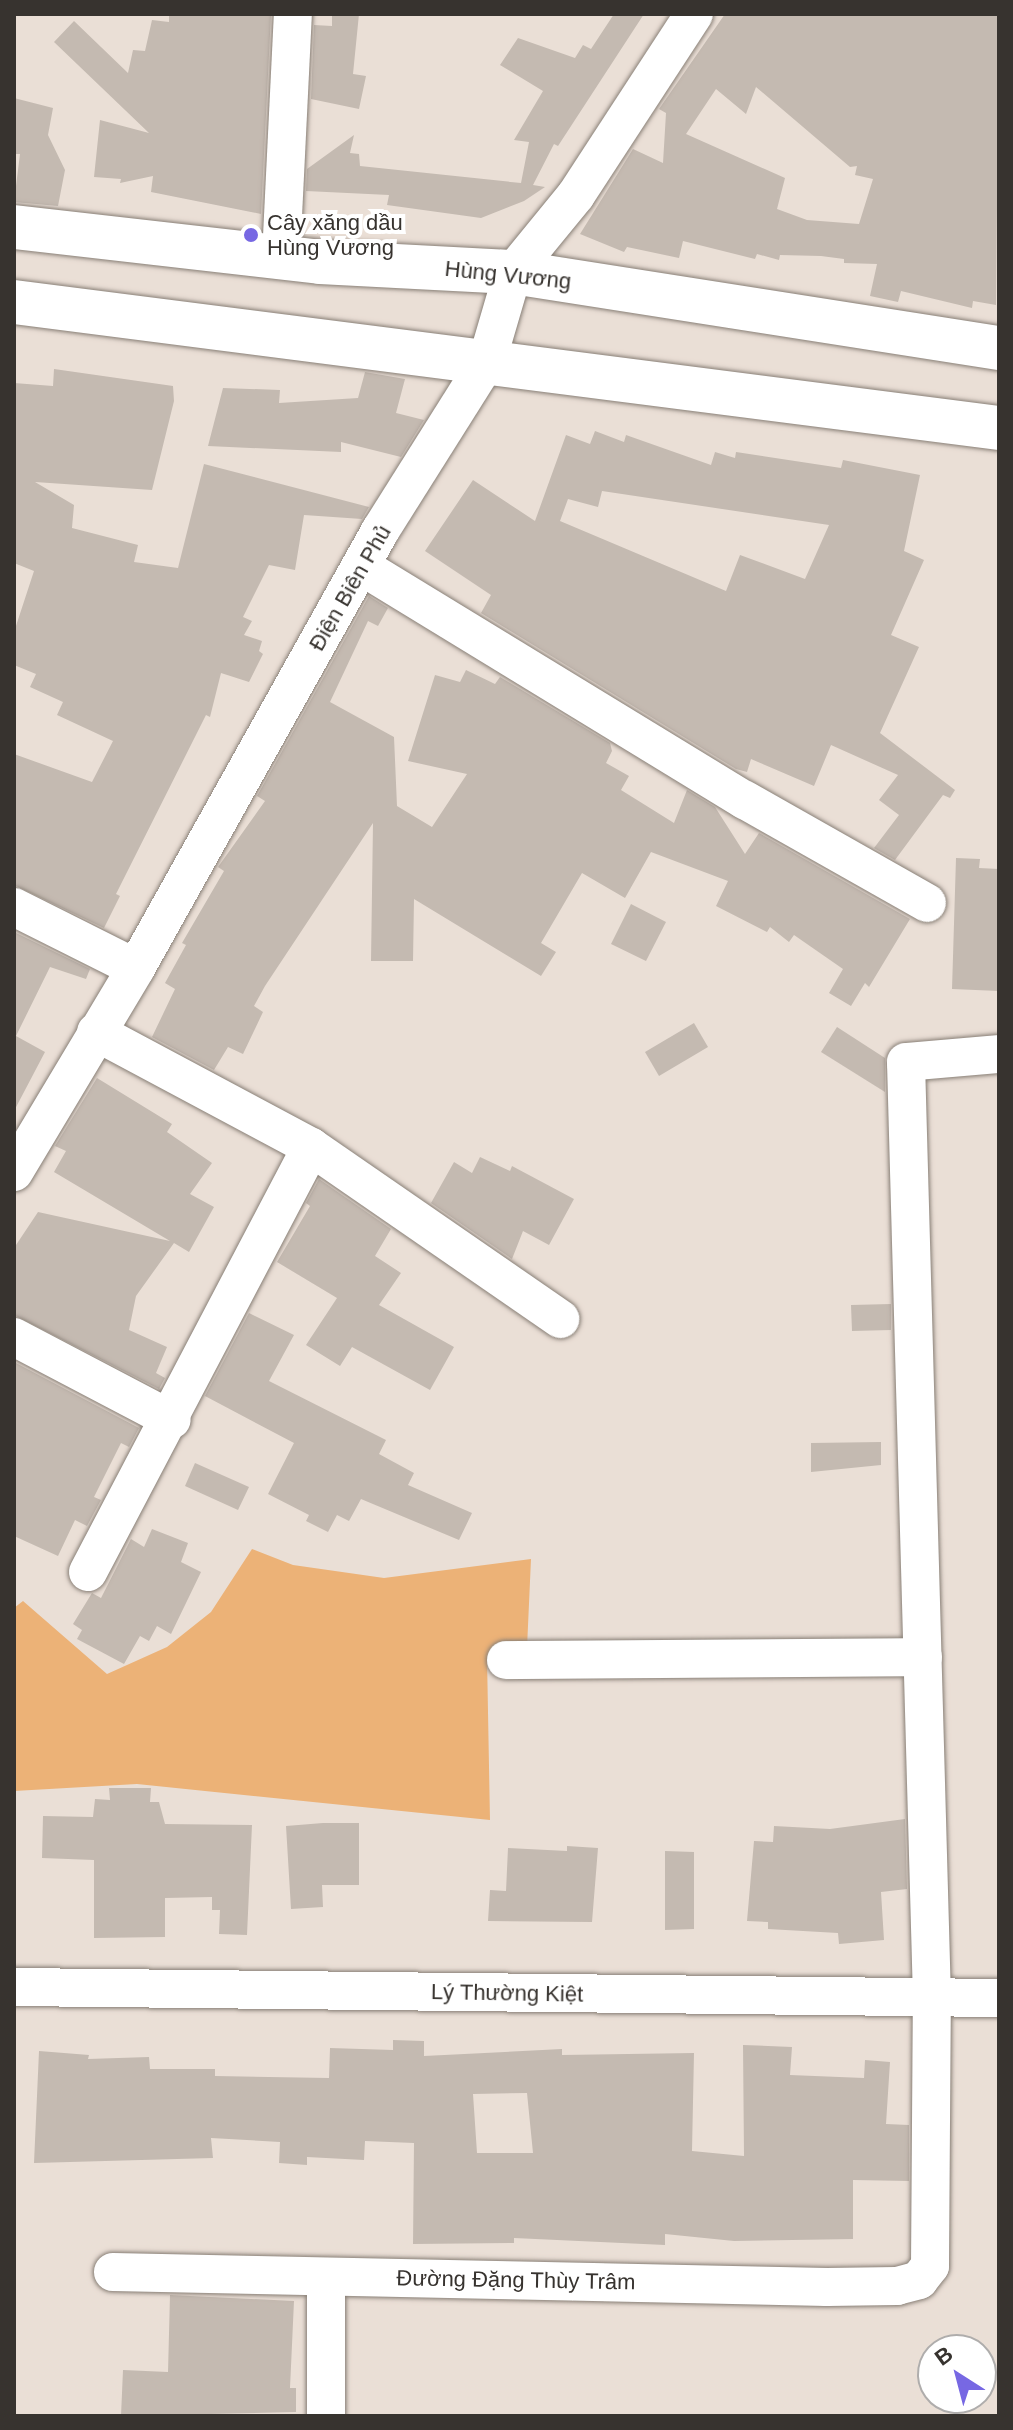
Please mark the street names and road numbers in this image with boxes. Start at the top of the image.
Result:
street label: Hùng Vương [443,255,573,295]
street label: Điện Biên Phủ [303,520,397,656]
street label: Lý Thường Kiệt [430,1978,584,2008]
street label: Đường Đặng Thùy Trâm [396,2265,636,2295]

